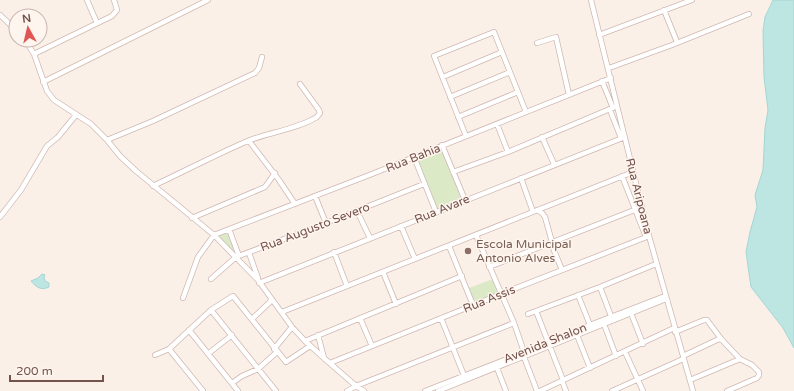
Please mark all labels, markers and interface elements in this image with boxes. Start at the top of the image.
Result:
north arrow [8,8,48,48]
text: N [21,12,32,26]
street label: Rua Bahia [384,141,442,175]
street label: Rua Aripoana [623,157,655,235]
street label: Rua Avare [412,191,472,226]
street label: Rua Augusto Severo [258,200,372,254]
place label: Escola Municipal Antonio Alves [476,237,572,265]
marker: Escola Municipal Antonio Alves [463,246,473,256]
street label: Rua Assis [461,282,517,316]
street label: Avenida Shalon [501,320,589,366]
scale bar [10,357,103,383]
text: 200 m [16,364,53,378]

